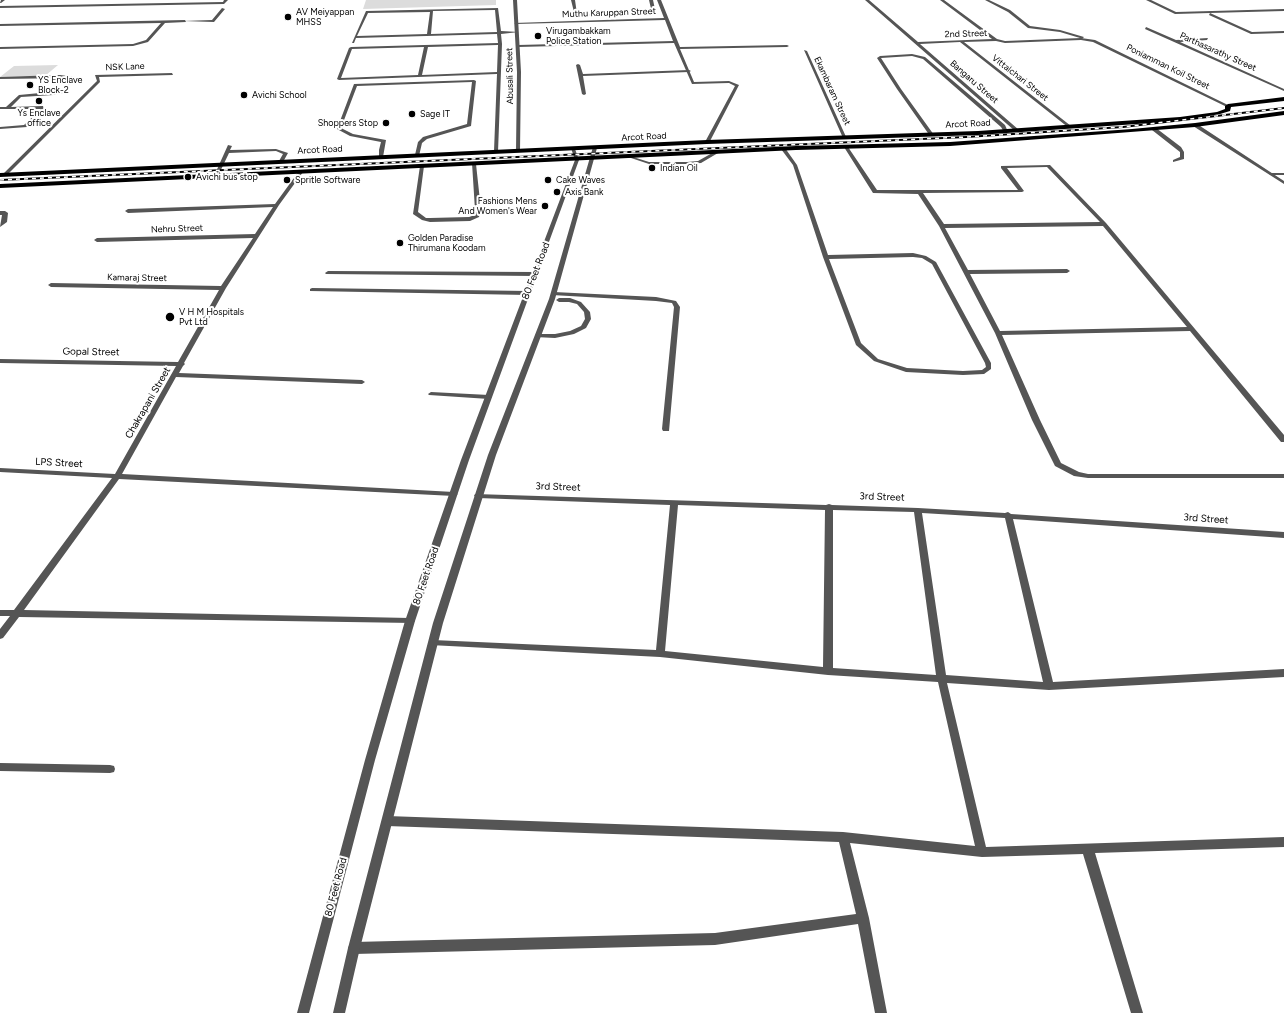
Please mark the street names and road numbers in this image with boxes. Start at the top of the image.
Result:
street label: Muthu Karuppan Street [562,6,656,20]
street label: 2nd Street [944,28,988,40]
street label: Parthasarathy Street [1178,30,1258,74]
street label: Poniamman Koil Street [1125,42,1211,92]
street label: Abusali Street [504,48,516,104]
street label: Vittalchari Street [990,53,1050,103]
street label: Ekambaram Street [811,55,853,127]
street label: Bangaru Street [948,58,1000,106]
street label: NSK Lane [105,61,145,73]
street label: Arcot Road [945,117,991,131]
street label: Arcot Road [621,130,667,144]
street label: Arcot Road [297,143,343,157]
street label: Nehru Street [151,223,203,235]
street label: 80 Feet Road [520,241,552,301]
street label: Kamaraj Street [107,272,167,284]
street label: Gopal Street [62,346,120,358]
street label: Chakrapani Street [123,365,173,441]
street label: LPS Street [35,456,83,470]
street label: 3rd Street [535,480,581,494]
street label: 3rd Street [859,490,905,504]
street label: 3rd Street [1183,511,1229,527]
street label: 80 Feet Road [410,545,442,607]
street label: 80 Feet Road [322,856,350,918]

